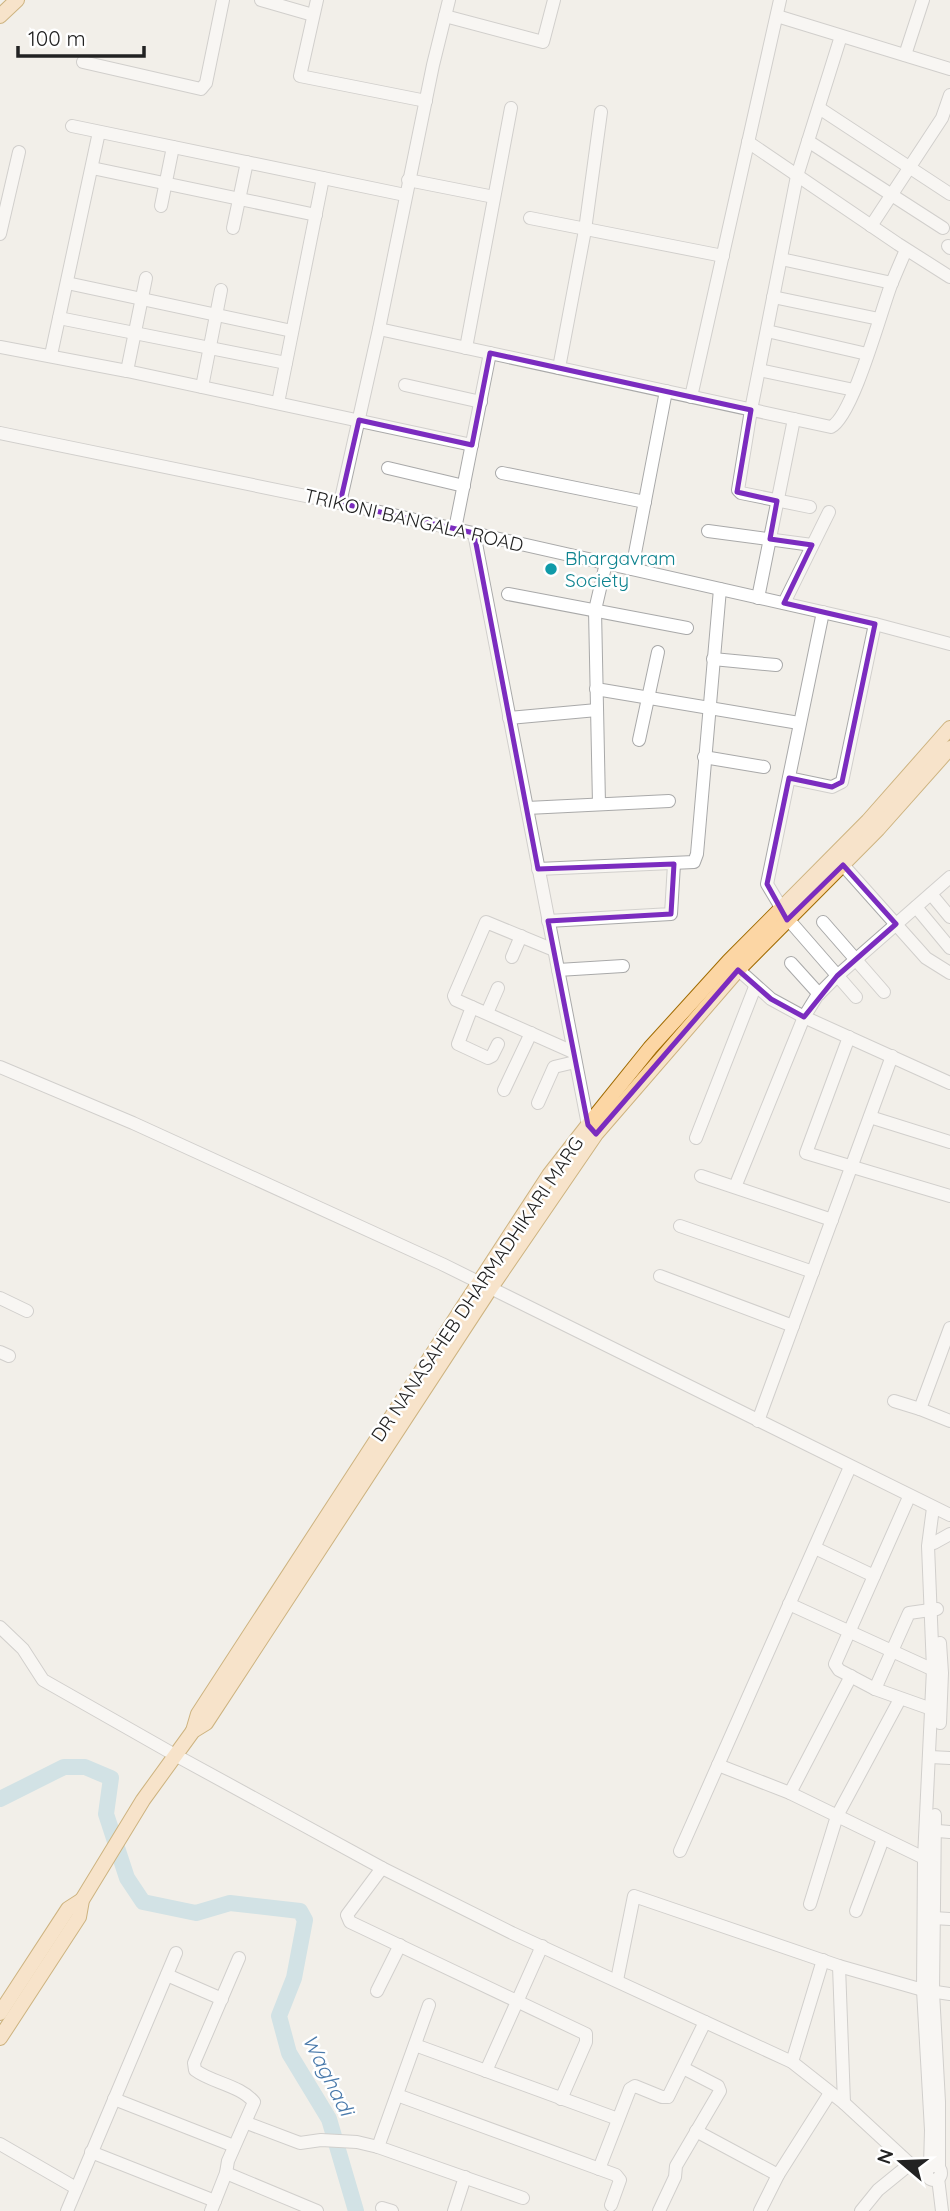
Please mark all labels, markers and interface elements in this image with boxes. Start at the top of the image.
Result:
scale bar [18,14,144,58]
text: 100 m [28,25,86,51]
street label: TRIKONI BANGALA ROAD [302,483,526,557]
place label: Bhargavram Society [565,546,676,592]
marker: Bhargavram Society [543,561,559,577]
street label: DR NANASAHEB DHARMADHIKARI MARG [366,1132,588,1446]
water label: Waghadi [297,2030,362,2122]
north arrow [866,2127,936,2197]
text: N [871,2146,899,2167]

